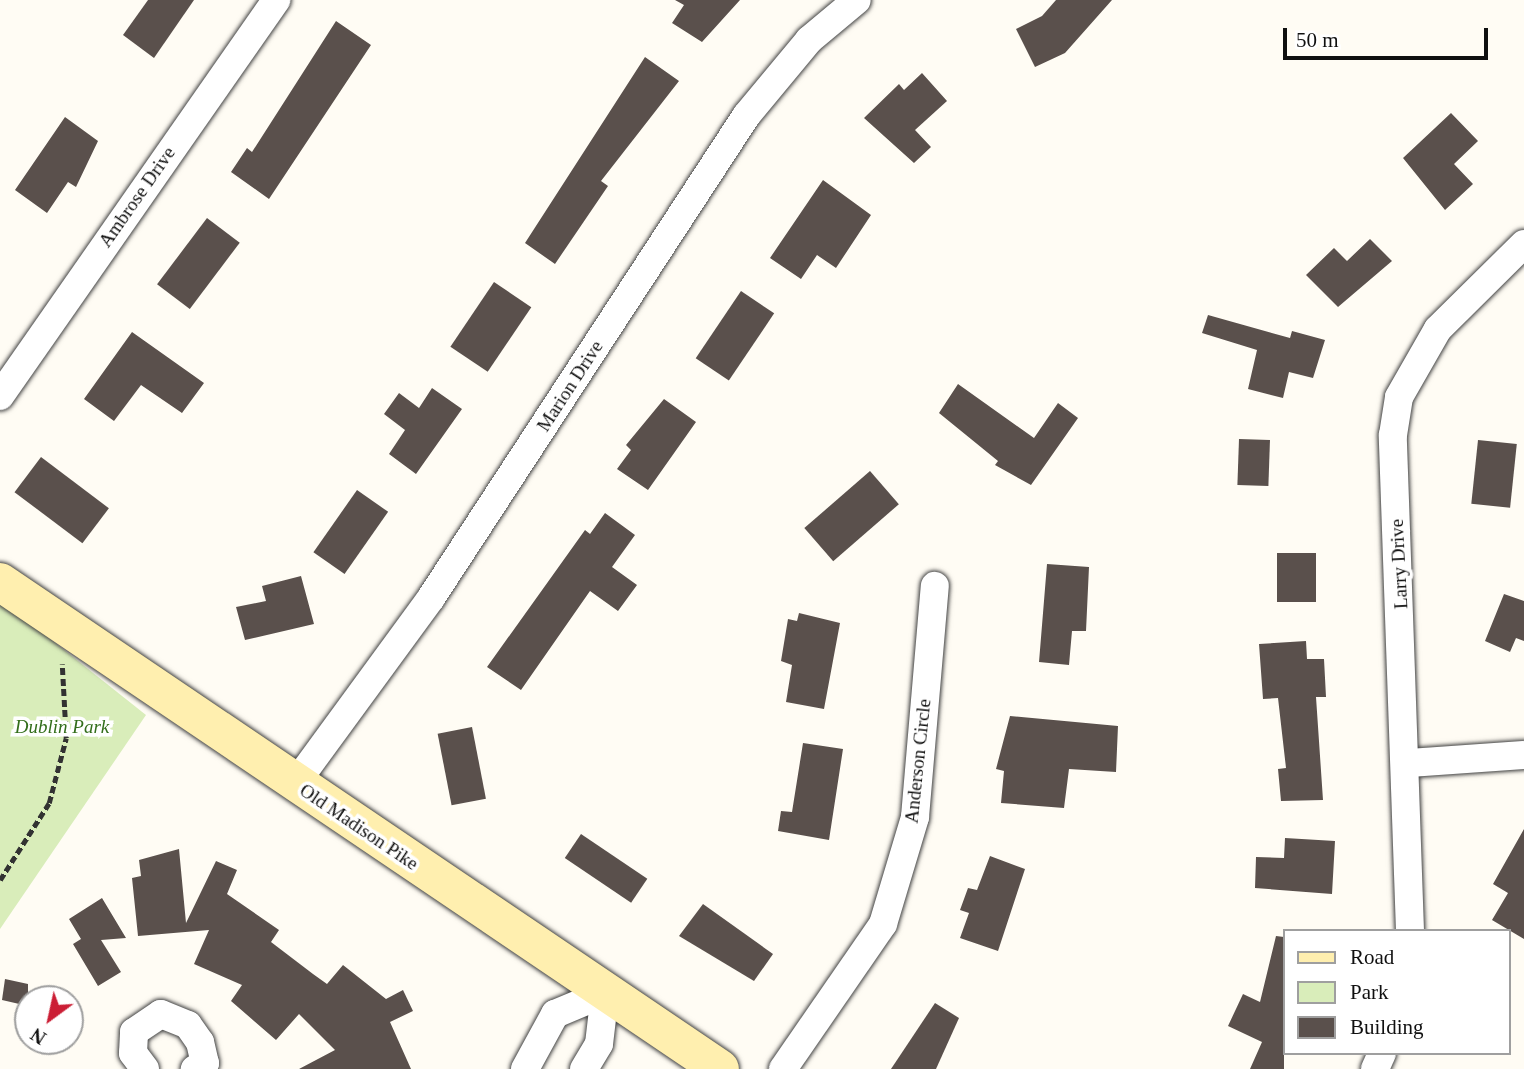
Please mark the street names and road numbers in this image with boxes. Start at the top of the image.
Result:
street label: Ambrose Drive [94,142,180,252]
street label: Marion Drive [532,336,608,436]
street label: Larry Drive [1385,518,1413,610]
street label: Anderson Circle [900,698,936,824]
street label: Old Madison Pike [295,779,423,875]

